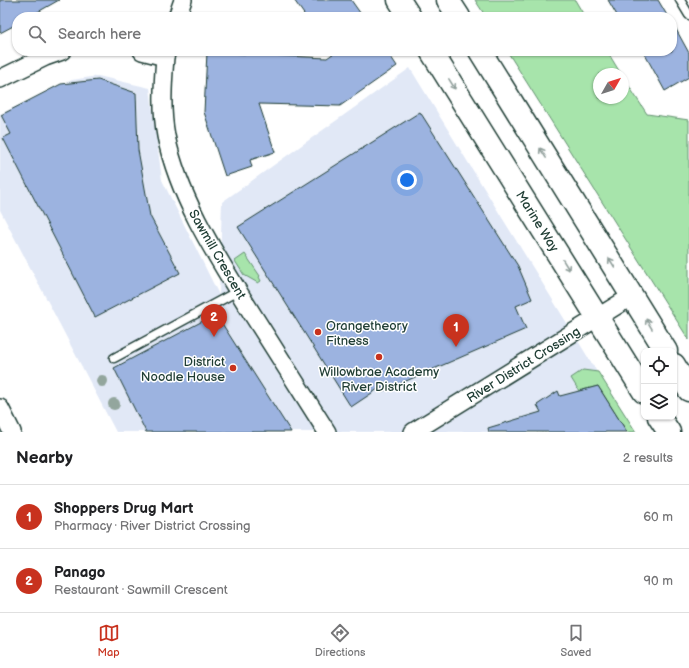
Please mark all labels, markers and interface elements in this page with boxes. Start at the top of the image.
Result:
search box [12,12,677,56]
icon: search [26,23,48,45]
text: Search here [58,25,141,44]
north arrow [593,68,629,104]
one-way arrow [448,78,456,90]
one-way arrow [539,147,547,159]
your location [397,170,417,190]
street label: Marine Way [512,188,562,255]
street label: Sawmill Crescent [185,207,249,302]
one-way arrow [608,258,616,269]
one-way arrow [562,259,570,271]
pin: 2 [201,304,227,337]
pin: 1 [443,314,469,347]
place label: Orangetheory Fitness [326,318,408,349]
one-way arrow [645,319,653,330]
street label: River District Crossing [464,323,583,406]
marker: Orangetheory Fitness [313,327,323,337]
map controls [641,348,677,420]
button: locate [641,348,677,384]
marker: Willowbrae Academy River District [374,352,384,362]
place label: District Noodle House [141,354,225,385]
marker: District Noodle House [228,363,238,373]
place label: Willowbrae Academy River District [319,364,439,395]
button: layers [641,384,677,420]
text: Nearby [16,448,73,468]
text: 2 results [623,450,673,466]
text: Shoppers Drug Mart [54,499,193,518]
text: 1 [26,509,32,525]
text: 60 m [643,509,673,525]
text: Pharmacy · River District Crossing [54,518,251,534]
text: Panago [54,563,105,582]
text: 2 [25,573,33,589]
text: 90 m [644,573,673,589]
text: Restaurant · Sawmill Crescent [54,582,228,598]
tab: Map [98,622,120,659]
tab: Directions [315,622,365,659]
tab: Saved [561,622,591,659]

